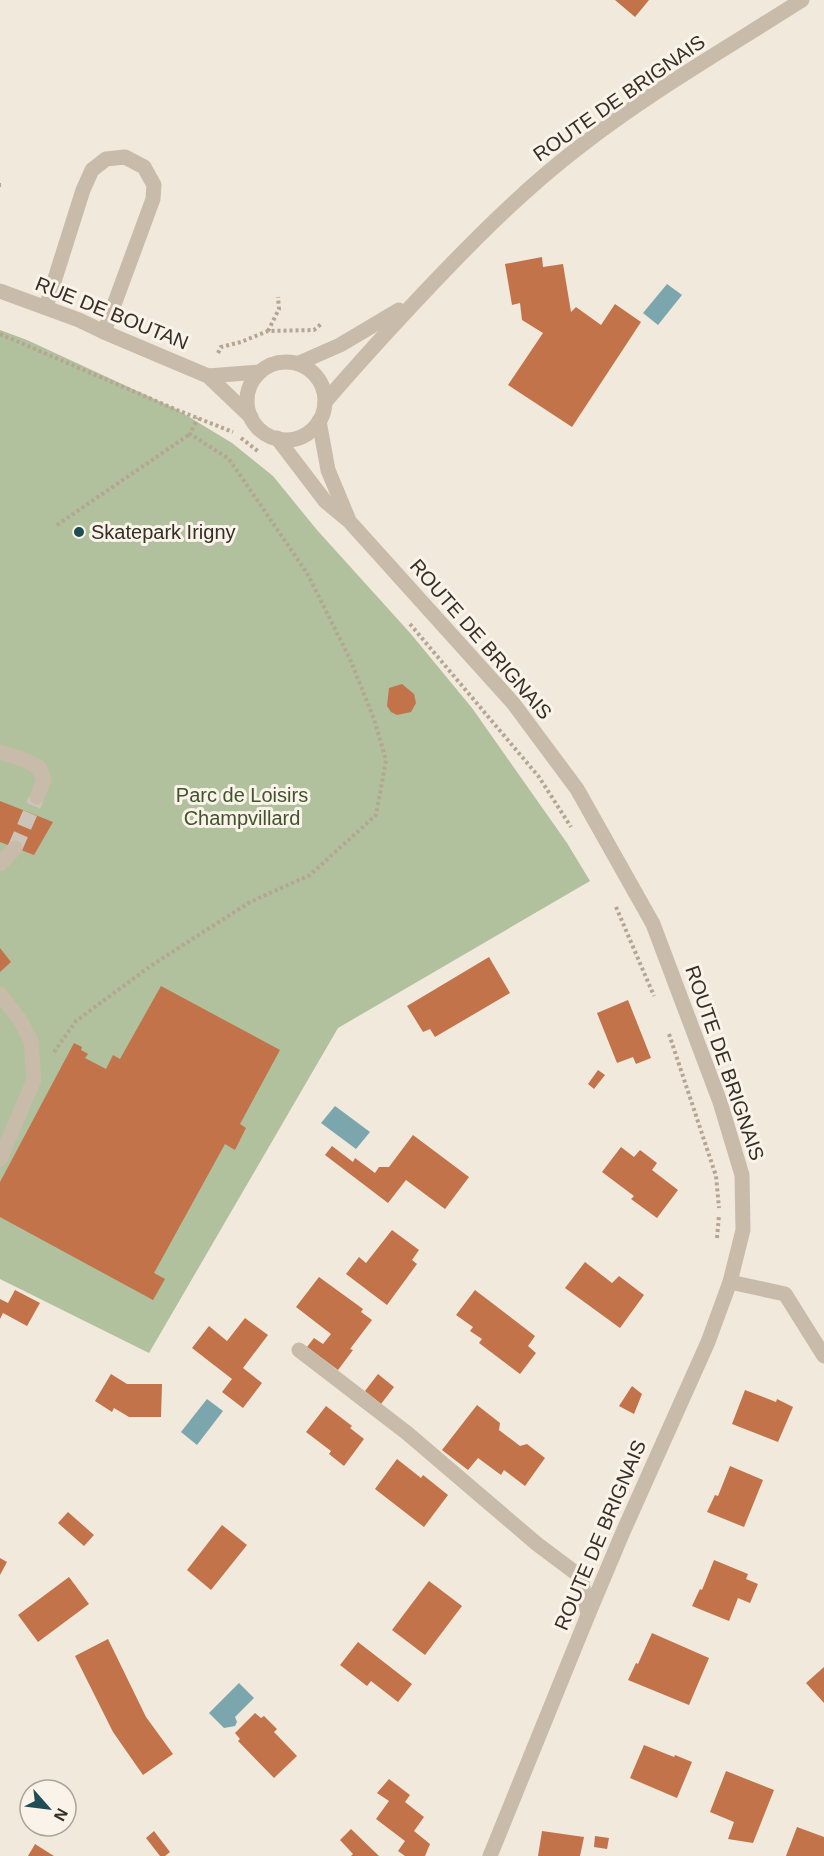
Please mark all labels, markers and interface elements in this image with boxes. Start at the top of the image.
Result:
street label: ROUTE DE BRIGNAIS [529,30,709,166]
street label: RUE DE BOUTAN [32,272,192,354]
place label: Skatepark Irigny [91,521,236,543]
marker: Skatepark Irigny [72,525,86,539]
street label: ROUTE DE BRIGNAIS [406,555,556,723]
park label: Parc de Loisirs Champvillard [176,784,308,829]
street label: ROUTE DE BRIGNAIS [681,963,769,1163]
street label: ROUTE DE BRIGNAIS [550,1437,650,1633]
north arrow [18,1778,78,1838]
text: N [51,1806,71,1824]

